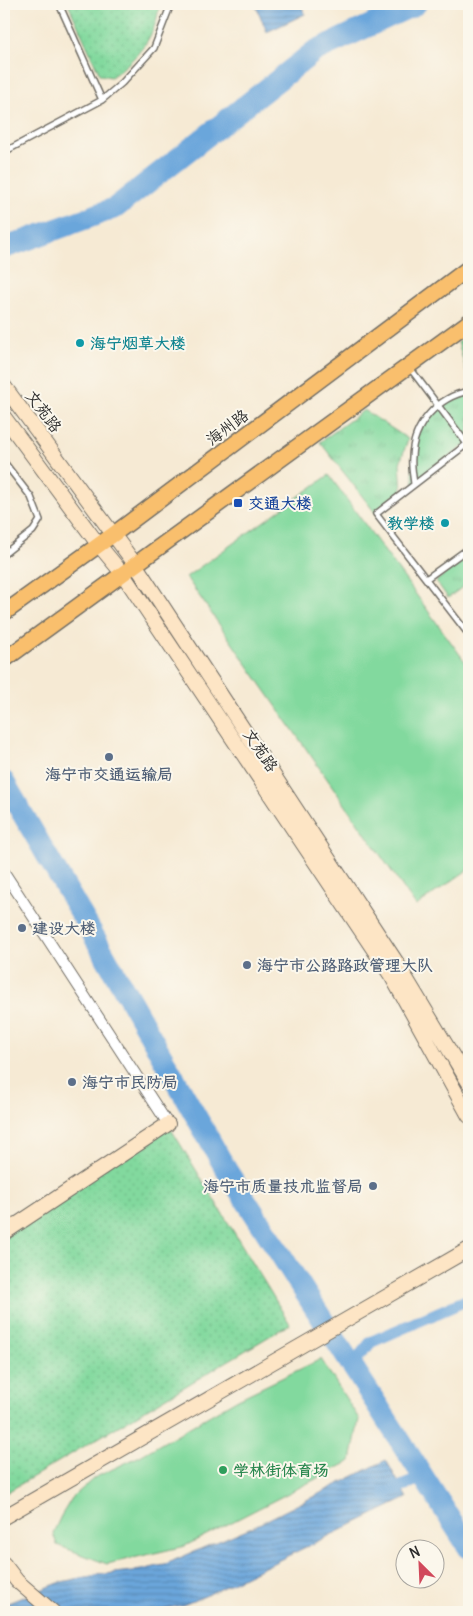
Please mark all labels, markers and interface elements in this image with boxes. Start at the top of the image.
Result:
place label: 海宁烟草大楼 [90,333,186,353]
marker: 海宁烟草大楼 [74,337,86,349]
street label: 文苑路 [22,386,66,436]
street label: 海州路 [202,405,252,449]
place label: 交通大楼 [248,493,312,513]
marker: 交通大楼 [232,497,244,509]
place label: 教学楼 [387,513,435,533]
marker: 教学楼 [439,517,451,529]
street label: 文苑路 [239,725,283,775]
marker: 海宁市交通运输局 [103,751,115,763]
place label: 海宁市交通运输局 [45,764,173,784]
place label: 建设大楼 [32,918,96,938]
marker: 建设大楼 [16,922,28,934]
place label: 海宁市公路路政管理大队 [257,955,433,975]
marker: 海宁市公路路政管理大队 [241,959,253,971]
place label: 海宁市民防局 [82,1072,178,1092]
marker: 海宁市民防局 [66,1076,78,1088]
place label: 海宁市质量技术监督局 [203,1176,363,1196]
marker: 海宁市质量技术监督局 [367,1180,379,1192]
place label: 学林街体育场 [233,1460,329,1480]
marker: 学林街体育场 [217,1464,229,1476]
north arrow [396,1538,446,1588]
text: N [407,1542,423,1562]

